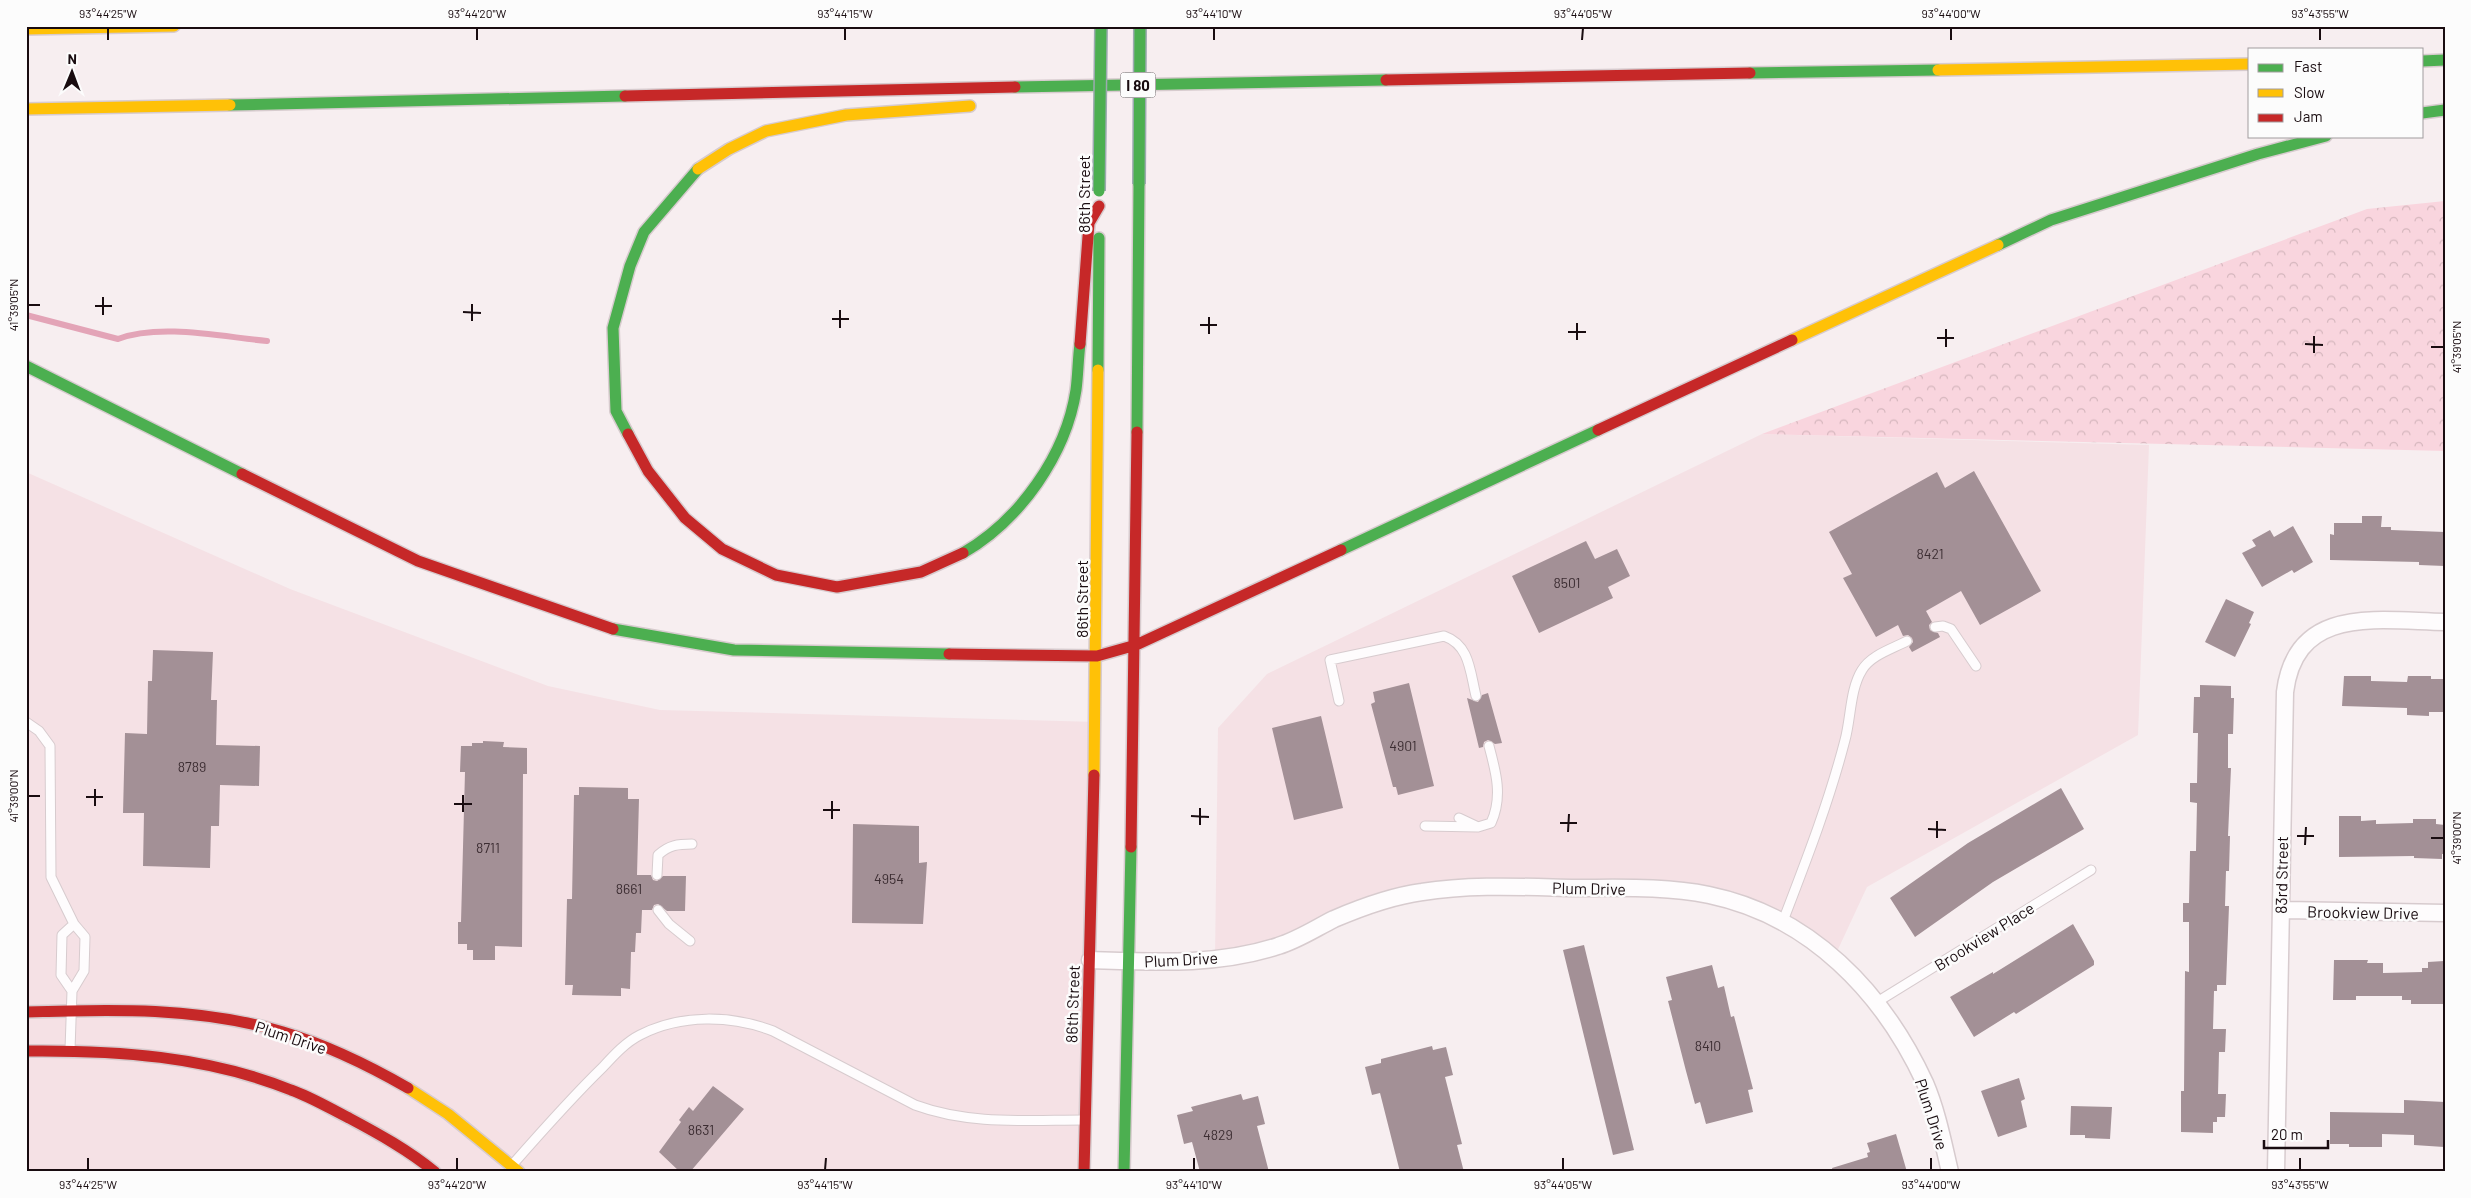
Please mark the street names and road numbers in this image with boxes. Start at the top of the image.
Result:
road number: I 80 [1120,72,1156,98]
street label: 86th Street [1074,155,1093,233]
street label: 86th Street [1072,560,1091,638]
street label: 83rd Street [2271,836,2291,914]
street label: Plum Drive [1552,878,1626,898]
street label: Brookview Place [1931,898,2037,974]
street label: Brookview Drive [2307,902,2419,922]
street label: Plum Drive [1144,948,1218,970]
street label: 86th Street [1061,965,1083,1043]
street label: Plum Drive [253,1017,329,1057]
street label: Plum Drive [1912,1076,1952,1152]

